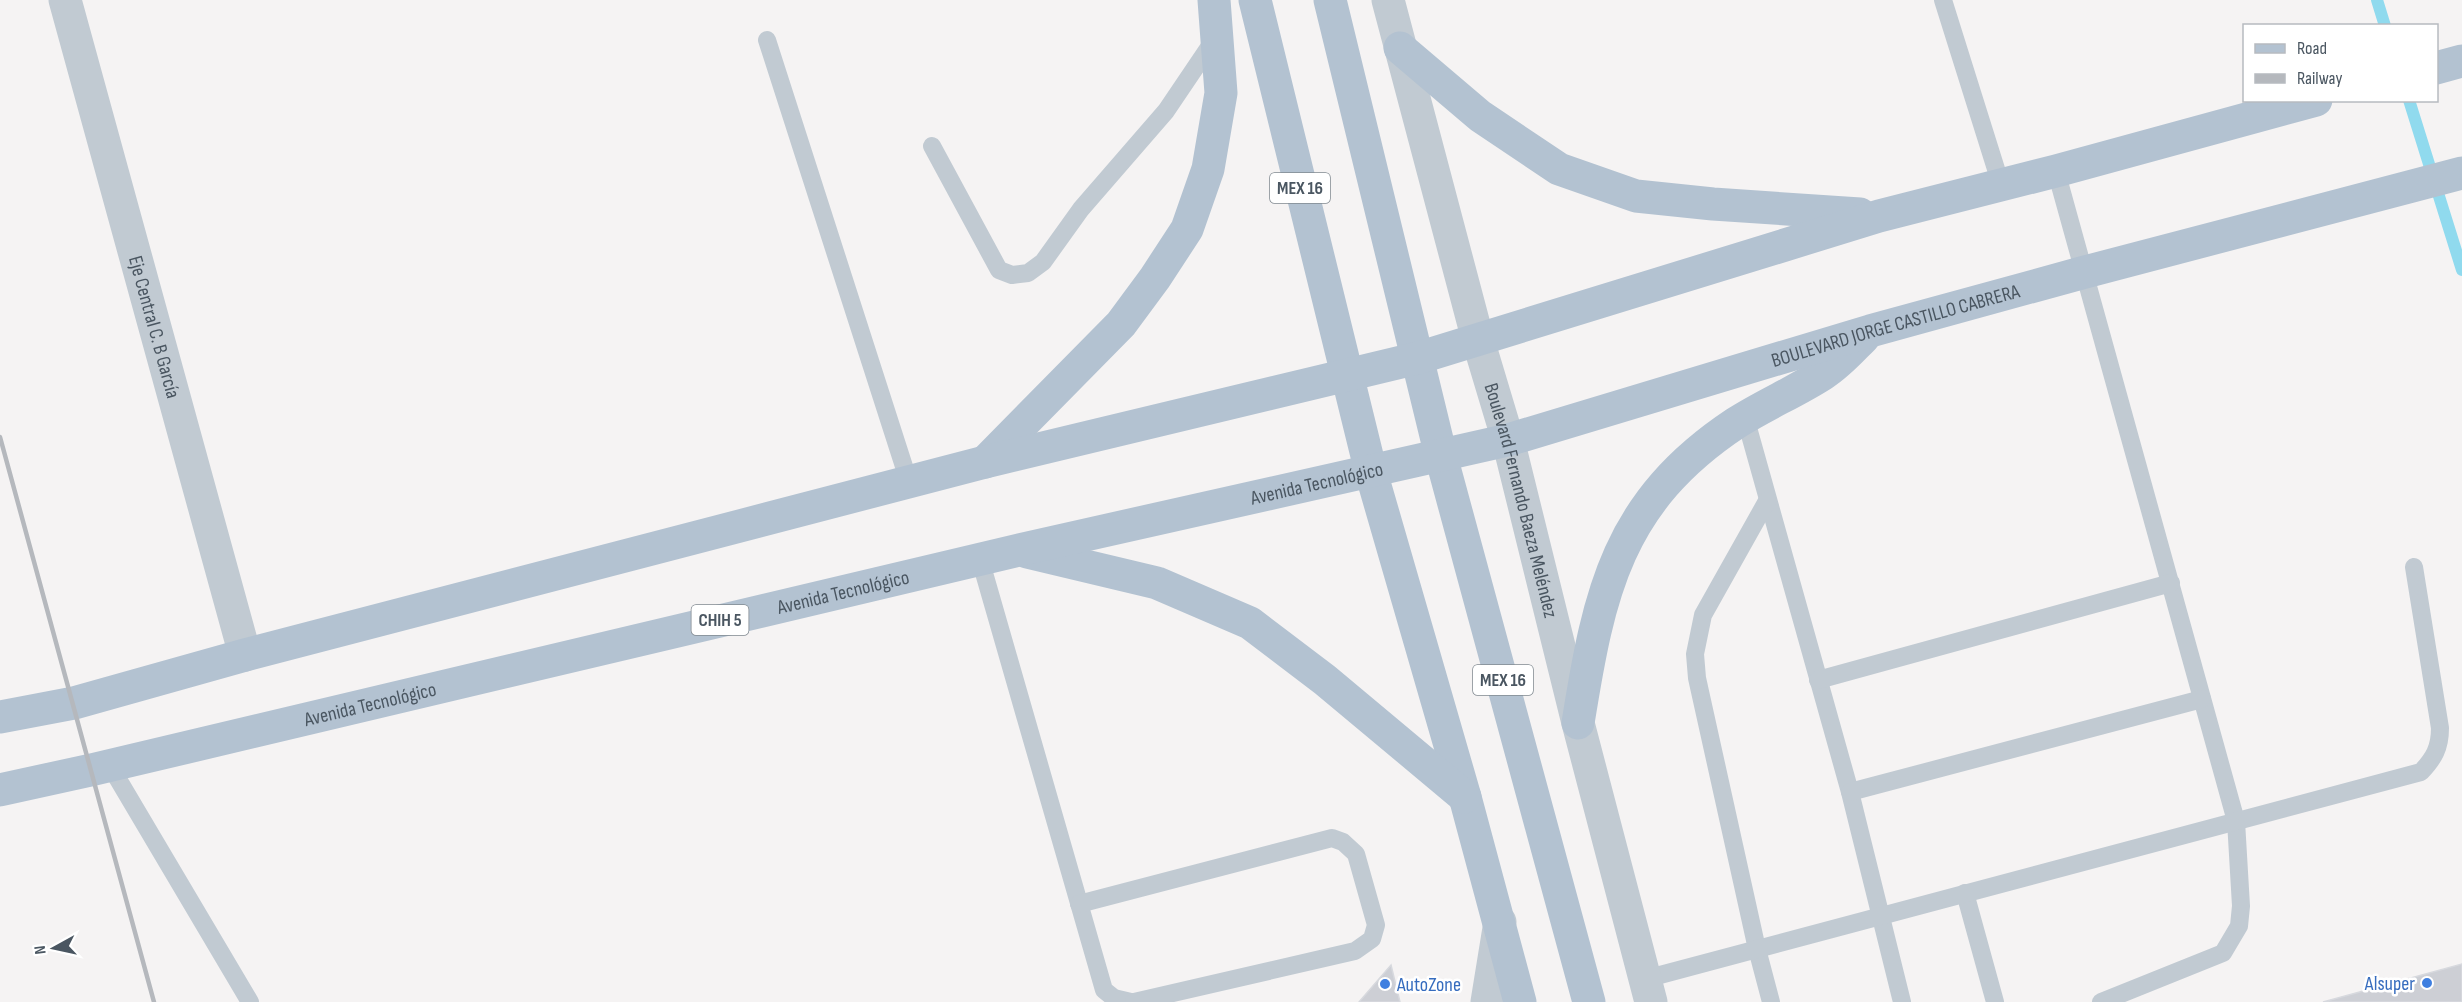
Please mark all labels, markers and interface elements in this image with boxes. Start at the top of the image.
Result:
legend [2243,24,2438,102]
text: Road [2297,38,2327,59]
text: Railway [2297,68,2342,89]
road number: MEX 16 [1270,173,1330,203]
street label: Eje Central C. B García [123,253,185,401]
street label: BOULEVARD JORGE CASTILLO CABRERA [1769,279,2023,373]
street label: Boulevard Fernando Baeza Meléndez [1479,380,1563,621]
street label: Avenida Tecnológico [1247,457,1385,511]
street label: Avenida Tecnológico [774,565,912,620]
road number: CHIH 5 [692,605,748,635]
road number: MEX 16 [1473,665,1533,695]
street label: Avenida Tecnológico [301,678,439,732]
north arrow [24,918,84,978]
text: N [31,944,51,955]
place label: Alsuper [2364,972,2415,996]
place label: AutoZone [1396,973,1461,997]
marker: Alsuper [2420,976,2434,990]
marker: AutoZone [1378,977,1392,991]

